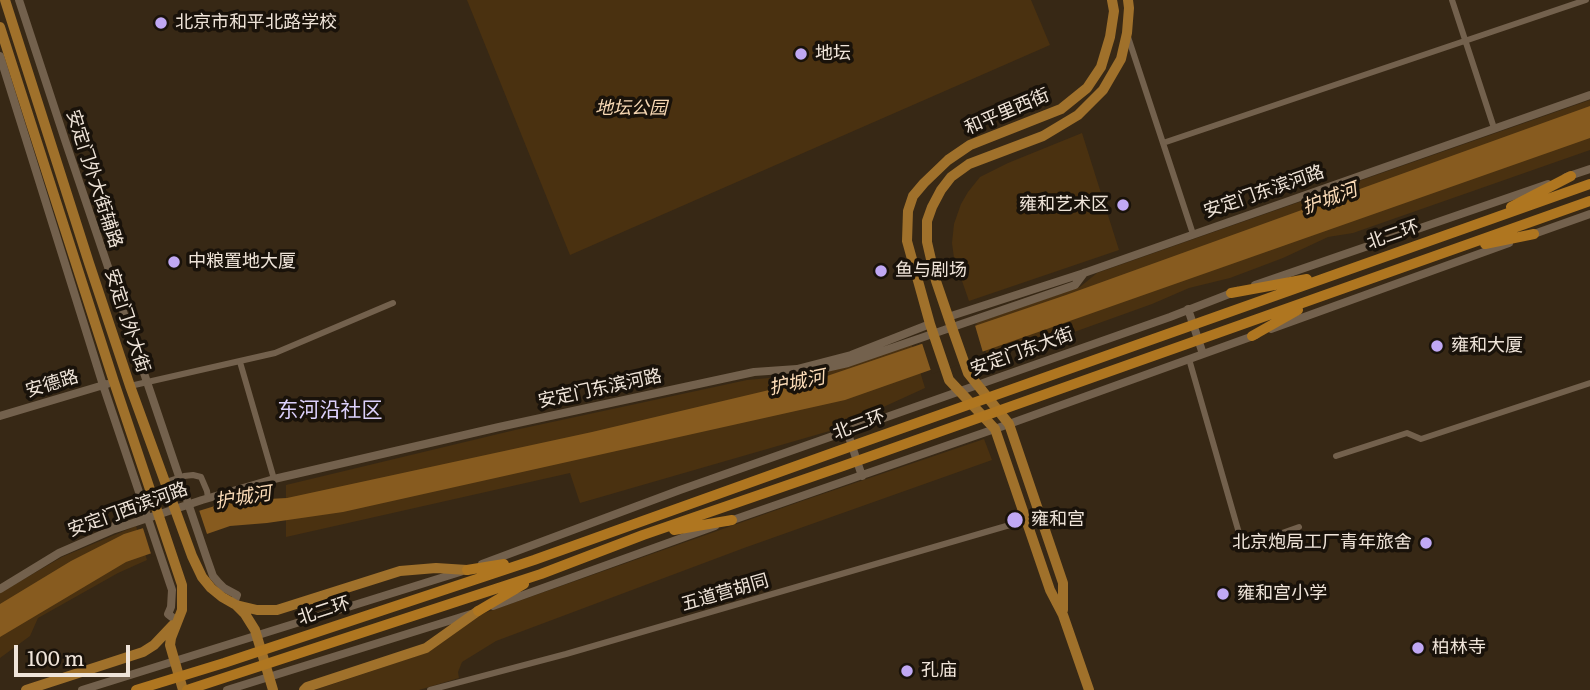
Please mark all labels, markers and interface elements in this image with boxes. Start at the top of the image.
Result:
place label: 北京市和平北路学校 [175,12,337,34]
marker: 北京市和平北路学校 [153,15,169,31]
place label: 地坛 [815,43,851,65]
marker: 地坛 [793,46,809,62]
street label: 和平里西街 [961,84,1053,140]
park label: 地坛公园 [595,98,667,120]
street label: 安定门外大街辅路 [61,107,127,251]
street label: 安定门东滨河路 [1201,161,1327,223]
water label: 护城河 [1299,179,1361,219]
place label: 雍和艺术区 [1019,194,1109,216]
marker: 雍和艺术区 [1115,197,1131,213]
street label: 北二环 [1364,216,1422,254]
place label: 中粮置地大厦 [188,251,296,273]
marker: 中粮置地大厦 [166,254,182,270]
place label: 鱼与剧场 [895,260,967,282]
marker: 鱼与剧场 [873,263,889,279]
street label: 安定门外大街 [100,266,154,376]
street label: 安定门东大街 [968,323,1076,381]
place label: 雍和大厦 [1451,335,1523,357]
marker: 雍和大厦 [1429,338,1445,354]
street label: 安定门东滨河路 [536,365,664,413]
street label: 安德路 [23,366,81,402]
water label: 护城河 [767,366,827,400]
district label: 东河沿社区 [278,398,382,424]
street label: 北二环 [830,406,888,444]
street label: 安定门西滨河路 [65,478,191,542]
water label: 护城河 [213,482,273,514]
place label: 雍和宫 [1031,509,1085,531]
marker: 雍和宫 [1005,510,1025,530]
place label: 北京炮局工厂青年旅舍 [1232,532,1412,554]
marker: 北京炮局工厂青年旅舍 [1418,535,1434,551]
street label: 五道营胡同 [679,570,771,616]
place label: 雍和宫小学 [1237,583,1327,605]
marker: 雍和宫小学 [1215,586,1231,602]
street label: 北二环 [295,592,353,630]
scale bar [18,630,133,674]
place label: 柏林寺 [1432,637,1486,659]
marker: 柏林寺 [1410,640,1426,656]
text: 100 m [27,641,84,672]
place label: 孔庙 [921,660,957,682]
marker: 孔庙 [899,663,915,679]

